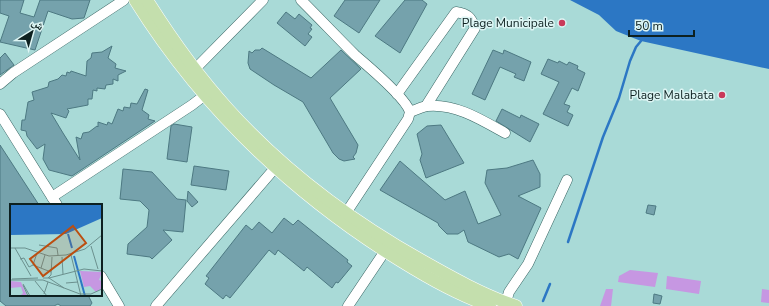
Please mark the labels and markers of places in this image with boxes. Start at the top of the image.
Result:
place label: Plage Municipale [462,15,554,31]
marker: Plage Municipale [557,18,567,28]
place label: Plage Malabata [630,87,714,103]
marker: Plage Malabata [717,90,727,100]

